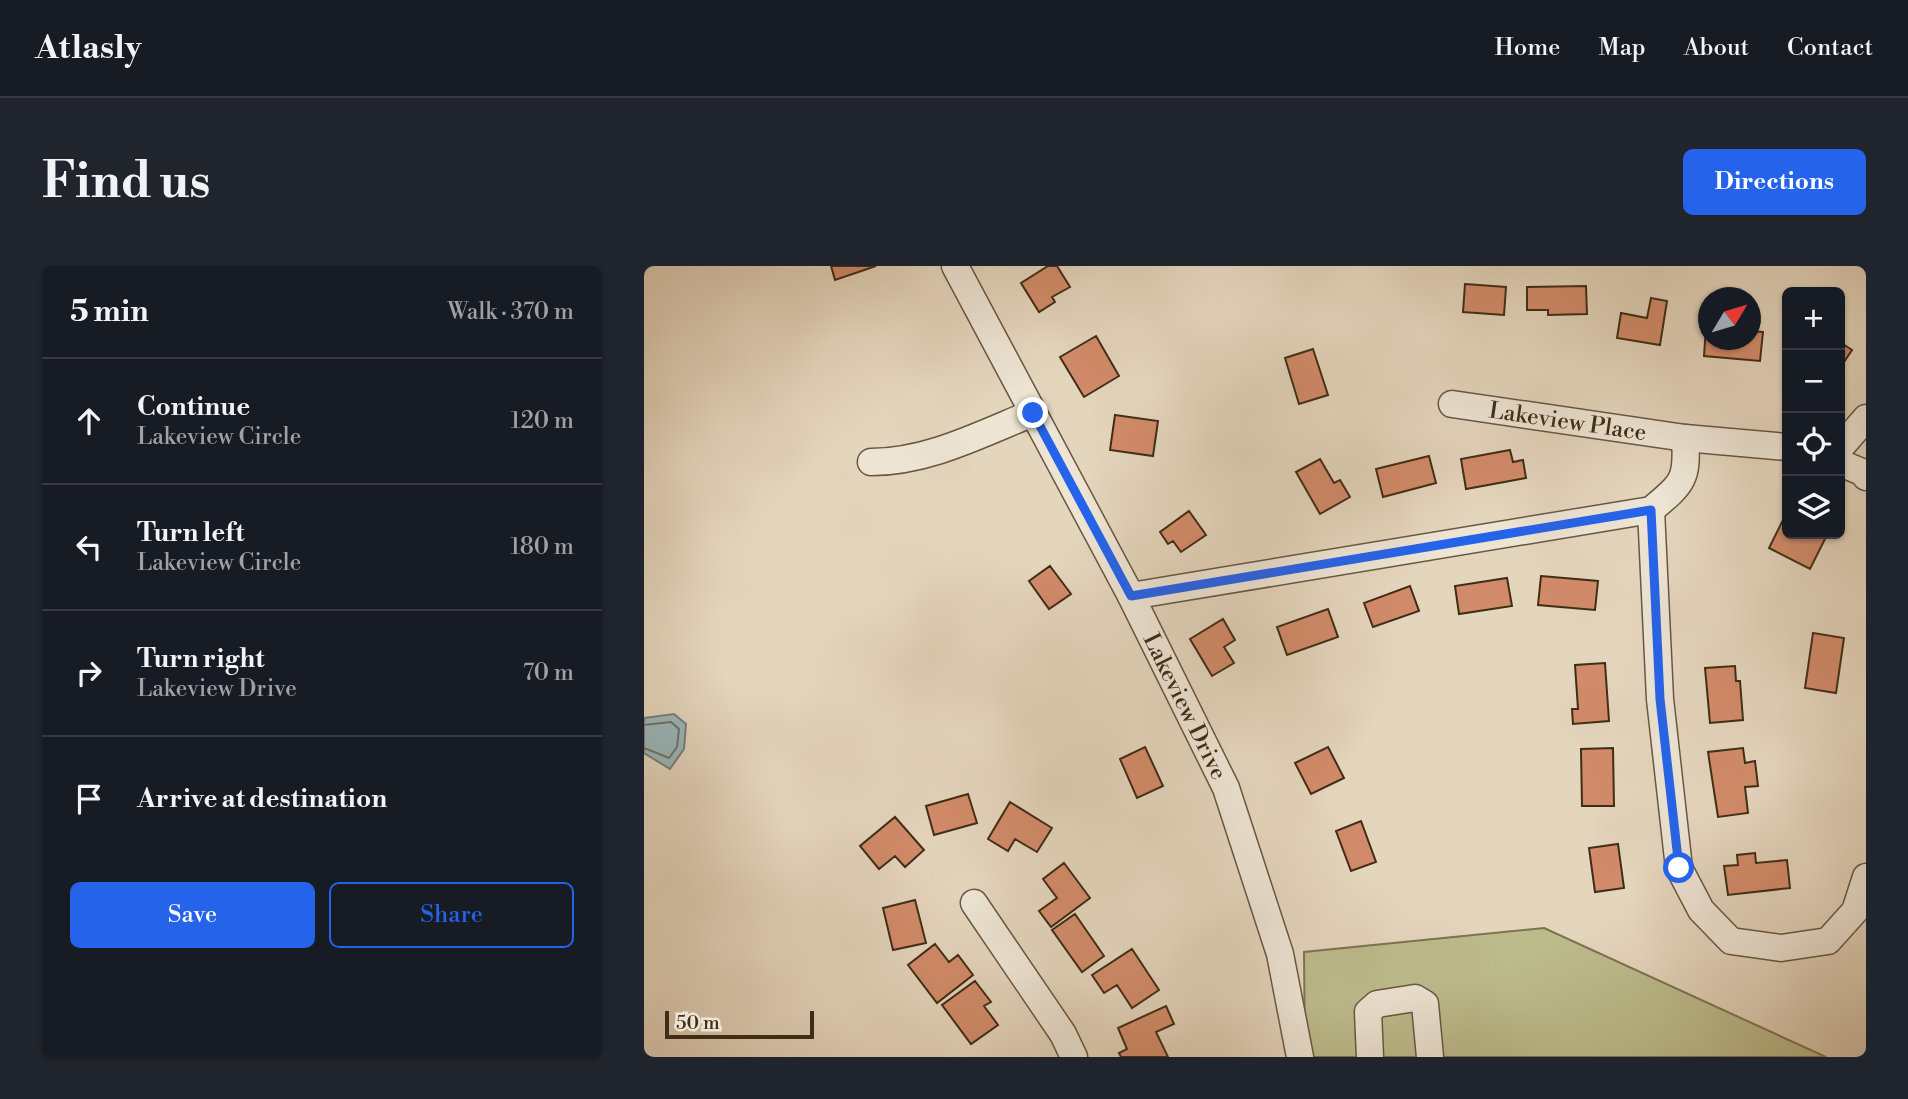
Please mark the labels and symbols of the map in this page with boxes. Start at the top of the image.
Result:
north arrow [1698,287,1761,350]
route end [1017,397,1048,428]
street label: Lakeview Place [1487,397,1648,447]
street label: Lakeview Drive [1137,629,1233,785]
route start [1663,852,1694,883]
scale bar [665,1008,814,1040]

